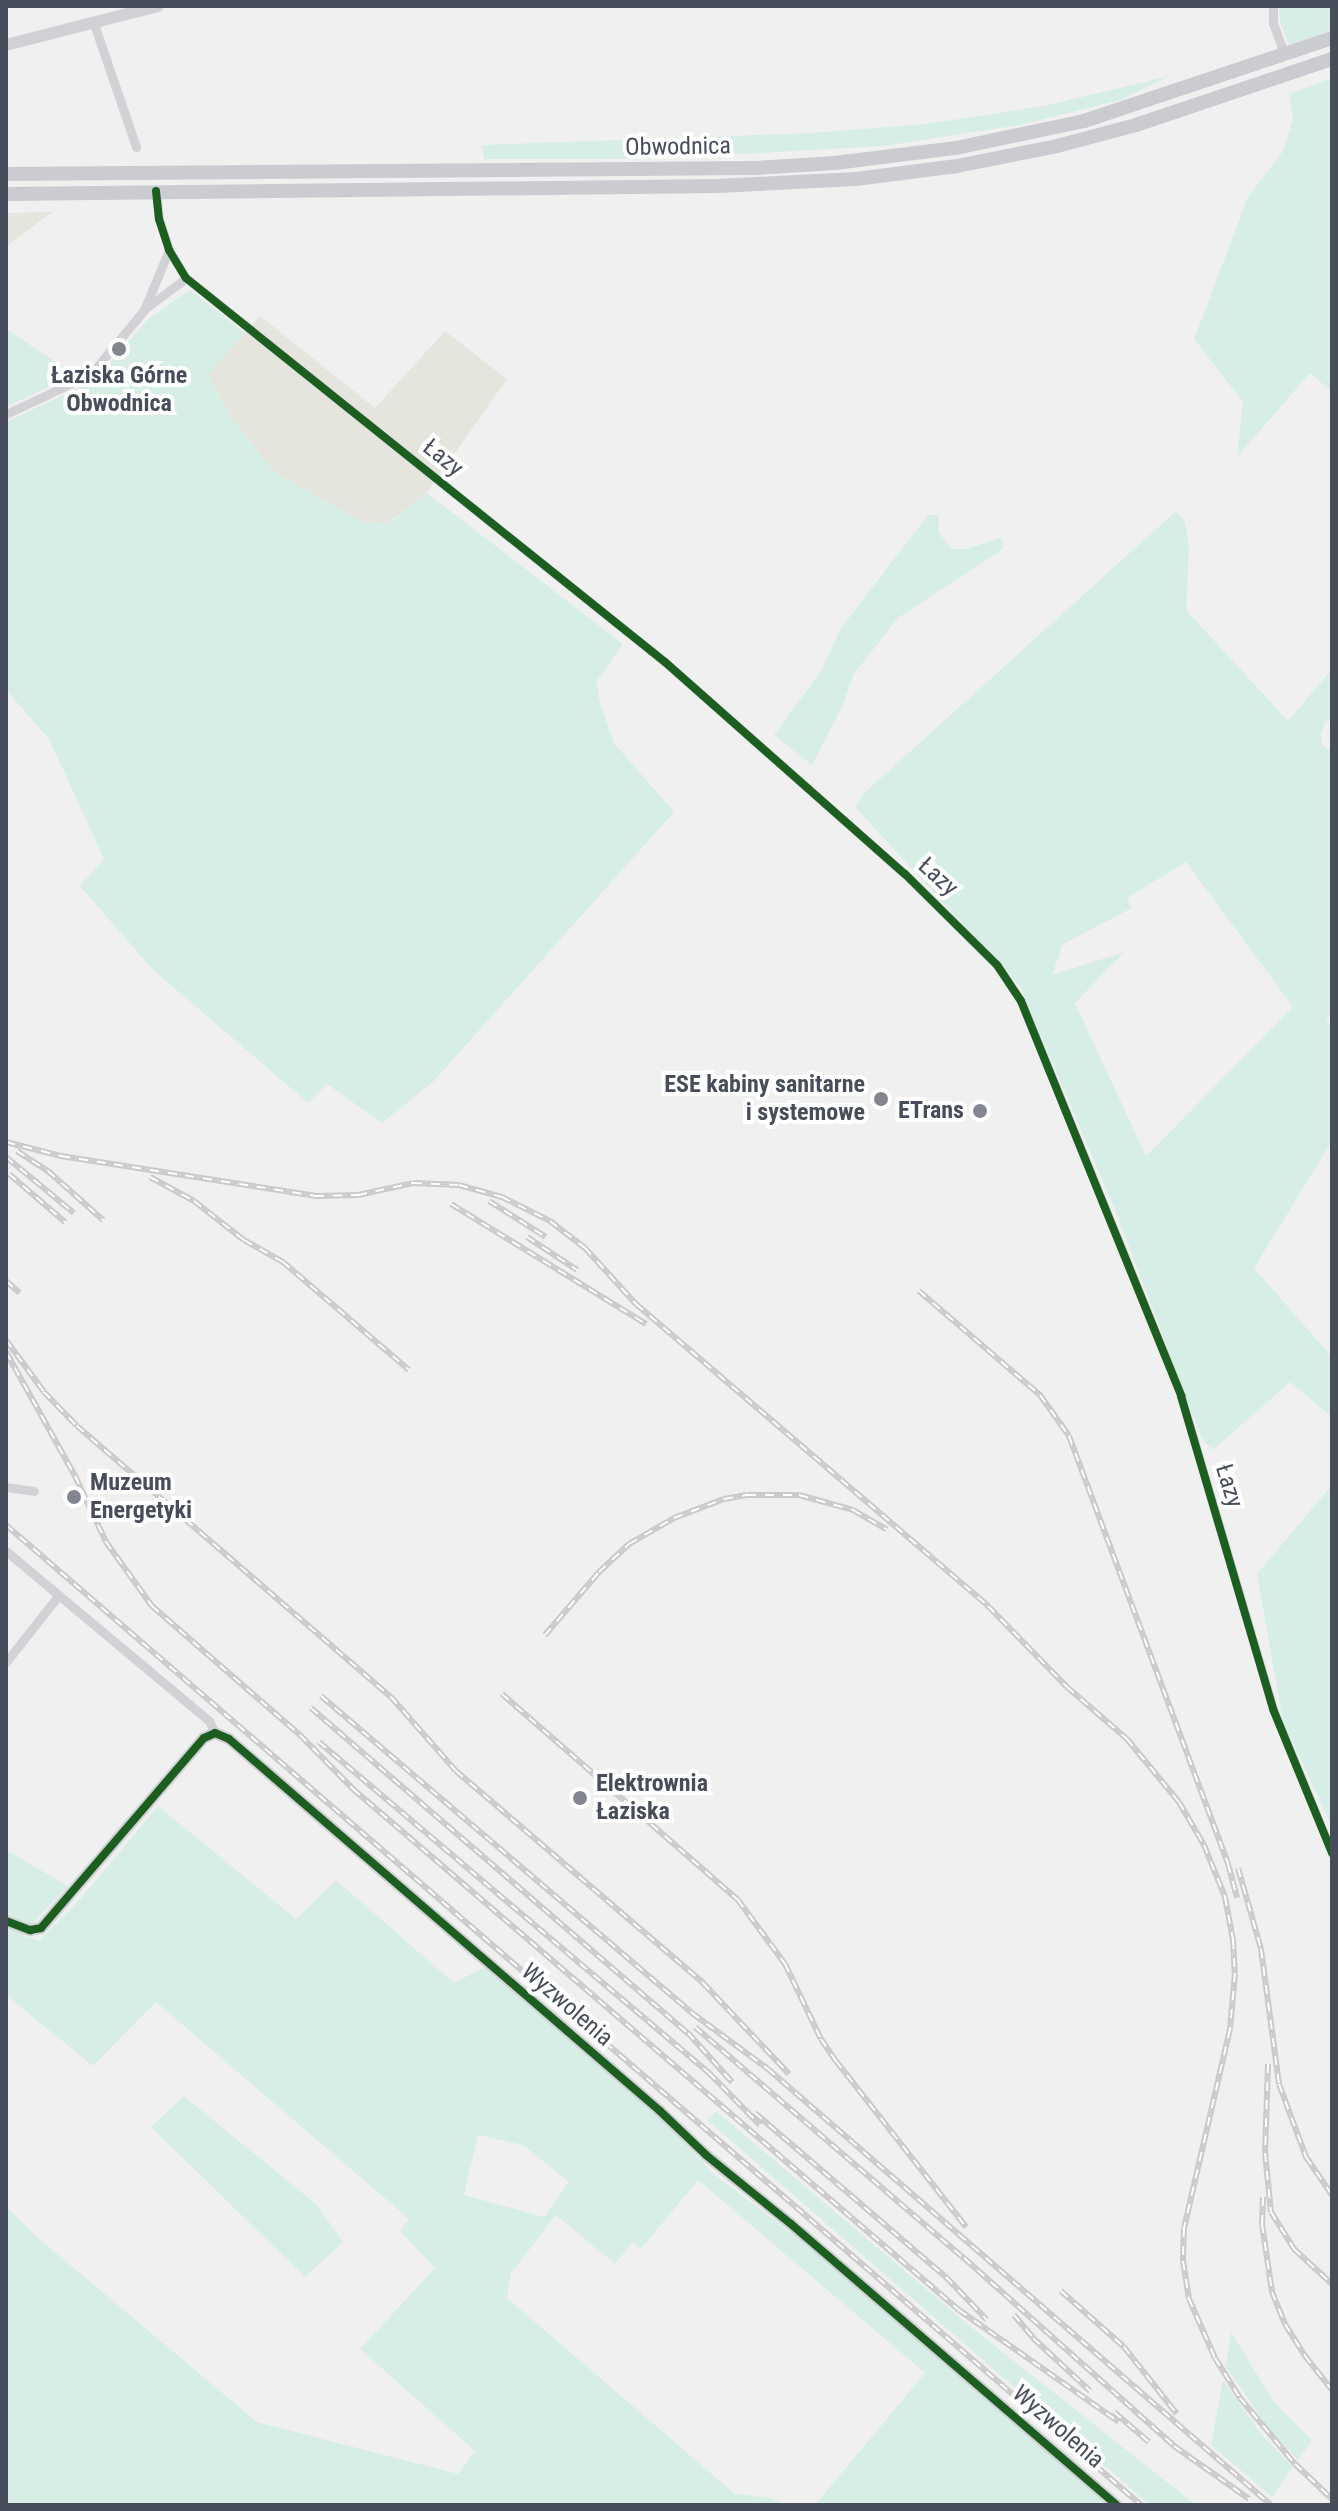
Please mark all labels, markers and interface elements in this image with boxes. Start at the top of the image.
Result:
street label: Obwodnica [625,132,731,162]
marker: Łaziska Górne Obwodnica [110,340,128,358]
place label: Łaziska Górne Obwodnica [51,362,187,418]
street label: Łazy [417,433,469,483]
street label: Łazy [912,852,964,902]
place label: ESE kabiny sanitarne i systemowe [664,1071,865,1127]
marker: ESE kabiny sanitarne i systemowe [872,1090,890,1108]
place label: ETrans [898,1097,964,1125]
marker: ETrans [971,1102,989,1120]
street label: Łazy [1209,1461,1249,1511]
place label: Muzeum Energetyki [90,1469,192,1525]
marker: Muzeum Energetyki [65,1488,83,1506]
place label: Elektrownia Łaziska [596,1770,708,1826]
marker: Elektrownia Łaziska [571,1789,589,1807]
street label: Wyzwolenia [515,1957,619,2053]
street label: Wyzwolenia [1006,2379,1110,2475]

